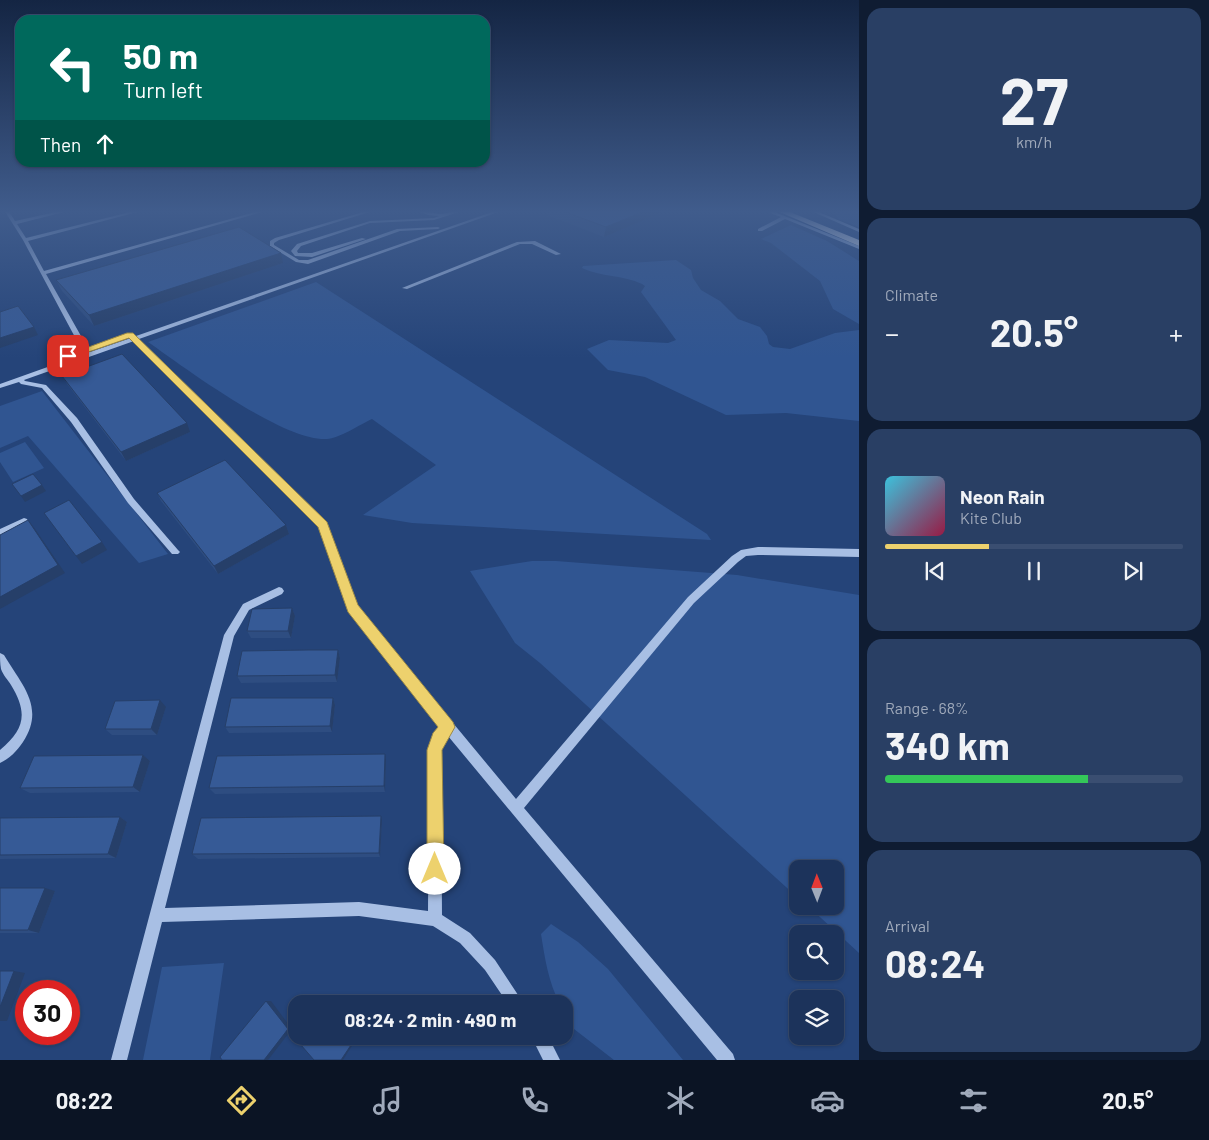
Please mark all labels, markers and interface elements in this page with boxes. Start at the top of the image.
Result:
text: 50 m [123,34,198,76]
icon: left [40,35,105,100]
text: 27 [1000,60,1068,138]
text: Turn left [123,76,203,102]
icon: ahead [91,130,119,158]
text: km/h [1016,132,1052,151]
text: Then [40,133,81,156]
text: Climate [885,285,938,304]
text: 20.5° [990,309,1078,355]
text: − [885,316,899,350]
text: + [1169,316,1183,350]
pin [47,335,89,377]
icon: arrive [54,342,82,370]
text: Neon Rain [960,485,1045,508]
text: Kite Club [960,508,1022,527]
icon: previous [921,557,949,585]
icon: pause [1020,557,1048,585]
icon: next [1119,557,1147,585]
text: Range · 68% [885,698,969,717]
text: 340 km [885,722,1010,768]
position arrow [408,842,460,894]
north arrow [789,860,844,915]
map controls [789,860,844,1045]
text: Arrival [885,916,930,935]
button: search [789,925,844,980]
text: 08:24 [885,940,985,986]
speed limit sign: 30 [15,980,80,1045]
button: layers [789,990,844,1045]
text: 08:24 · 2 min · 490 m [345,1008,516,1031]
icon: directions [224,1083,259,1118]
icon: music [370,1083,405,1118]
icon: phone [517,1083,552,1118]
icon: climate [663,1083,698,1118]
icon: car [810,1083,845,1118]
icon: filters [956,1083,991,1118]
text: 08:22 [56,1087,113,1113]
text: 20.5° [1102,1087,1153,1113]

